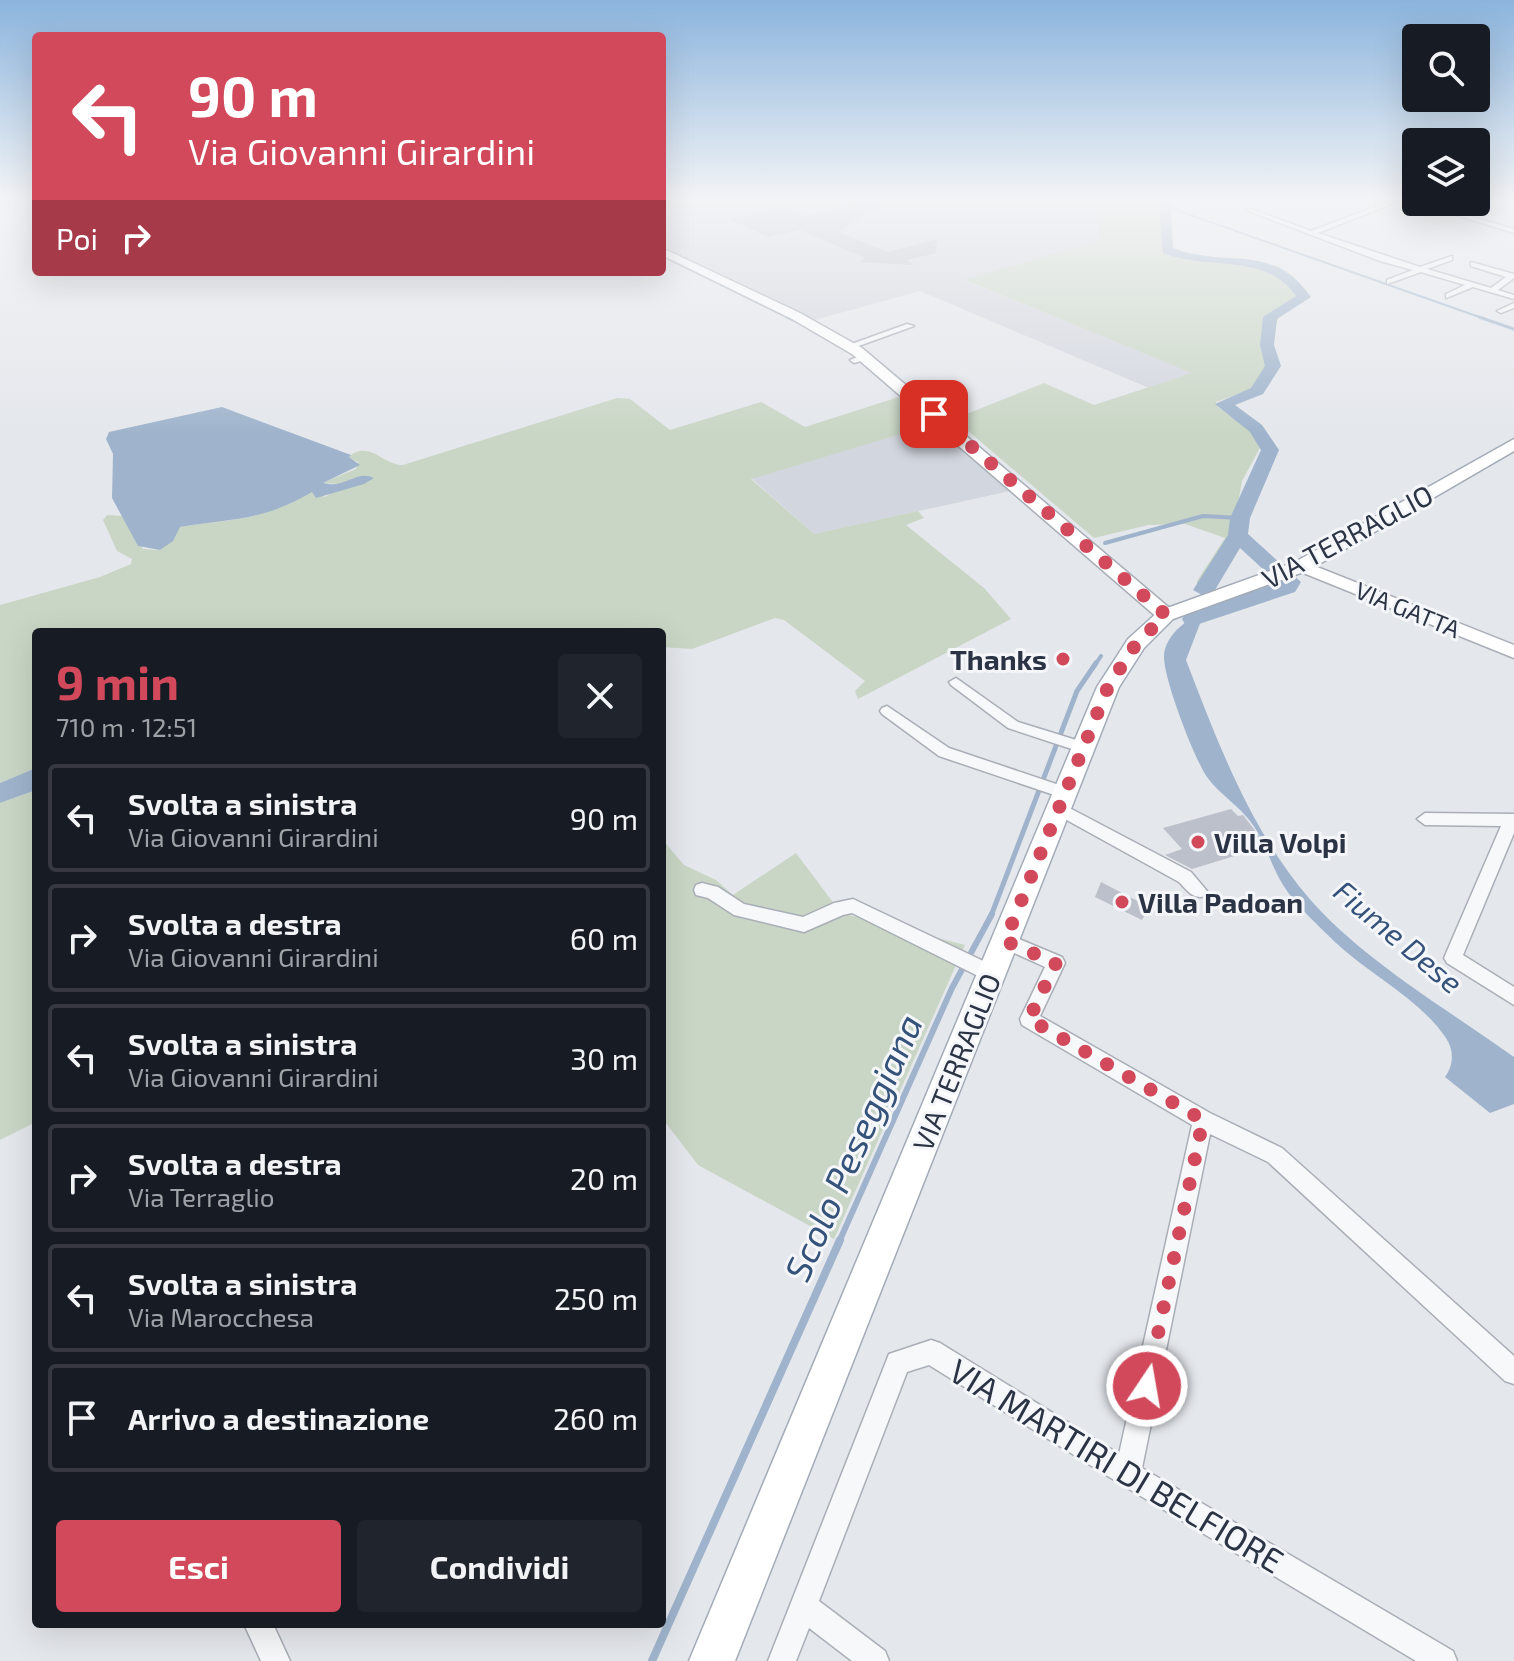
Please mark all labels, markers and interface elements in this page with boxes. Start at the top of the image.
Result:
map controls [1402,24,1490,216]
button: search [1402,24,1490,112]
text: 90 m [188,61,318,128]
icon: left [56,64,160,168]
button: layers [1402,128,1490,216]
text: Via Giovanni Girardini [188,129,535,172]
icon: right [114,216,158,260]
text: Poi [56,220,98,256]
pin [900,380,968,448]
icon: arrive [912,392,956,436]
street label: VIA TERRAGLIO [1256,477,1438,595]
street label: VIA GATTA [1351,575,1465,643]
place label: Thanks [950,642,1047,676]
marker: Thanks [1054,650,1072,668]
text: 9 min [56,652,179,710]
button: close [558,654,642,738]
text: 710 m · 12:51 [56,711,197,742]
text: Svolta a sinistra [128,785,357,821]
icon: left [60,796,104,840]
text: 90 m [570,800,638,836]
text: Via Giovanni Girardini [128,821,379,852]
place label: Villa Volpi [1214,825,1346,859]
marker: Villa Volpi [1189,833,1207,851]
water label: Fiume Dese [1327,872,1471,1000]
place label: Villa Padoan [1138,885,1303,919]
marker: Villa Padoan [1113,893,1131,911]
text: Svolta a destra [128,905,342,941]
icon: right [60,916,104,960]
text: 60 m [570,920,638,956]
text: Via Giovanni Girardini [128,941,379,972]
street label: VIA TERRAGLIO [905,968,1007,1156]
water label: Scolo Peseggiana [774,1007,930,1287]
text: Svolta a sinistra [128,1025,357,1061]
icon: left [60,1036,104,1080]
text: 30 m [570,1040,638,1076]
text: Via Giovanni Girardini [128,1061,379,1092]
text: Svolta a destra [128,1145,342,1181]
icon: right [60,1156,104,1200]
text: 20 m [570,1160,638,1196]
text: Via Terraglio [128,1181,274,1212]
text: Svolta a sinistra [128,1265,357,1301]
icon: left [60,1276,104,1320]
text: 250 m [554,1280,638,1316]
text: Via Marocchesa [128,1301,314,1332]
position arrow [1105,1344,1189,1428]
street label: VIA MARTIRI DI BELFIORE [943,1349,1291,1581]
icon: arrive [60,1396,104,1440]
text: Arrivo a destinazione [128,1400,429,1436]
text: 260 m [553,1400,638,1436]
button: Esci [56,1520,341,1612]
button: Condividi [357,1520,642,1612]

